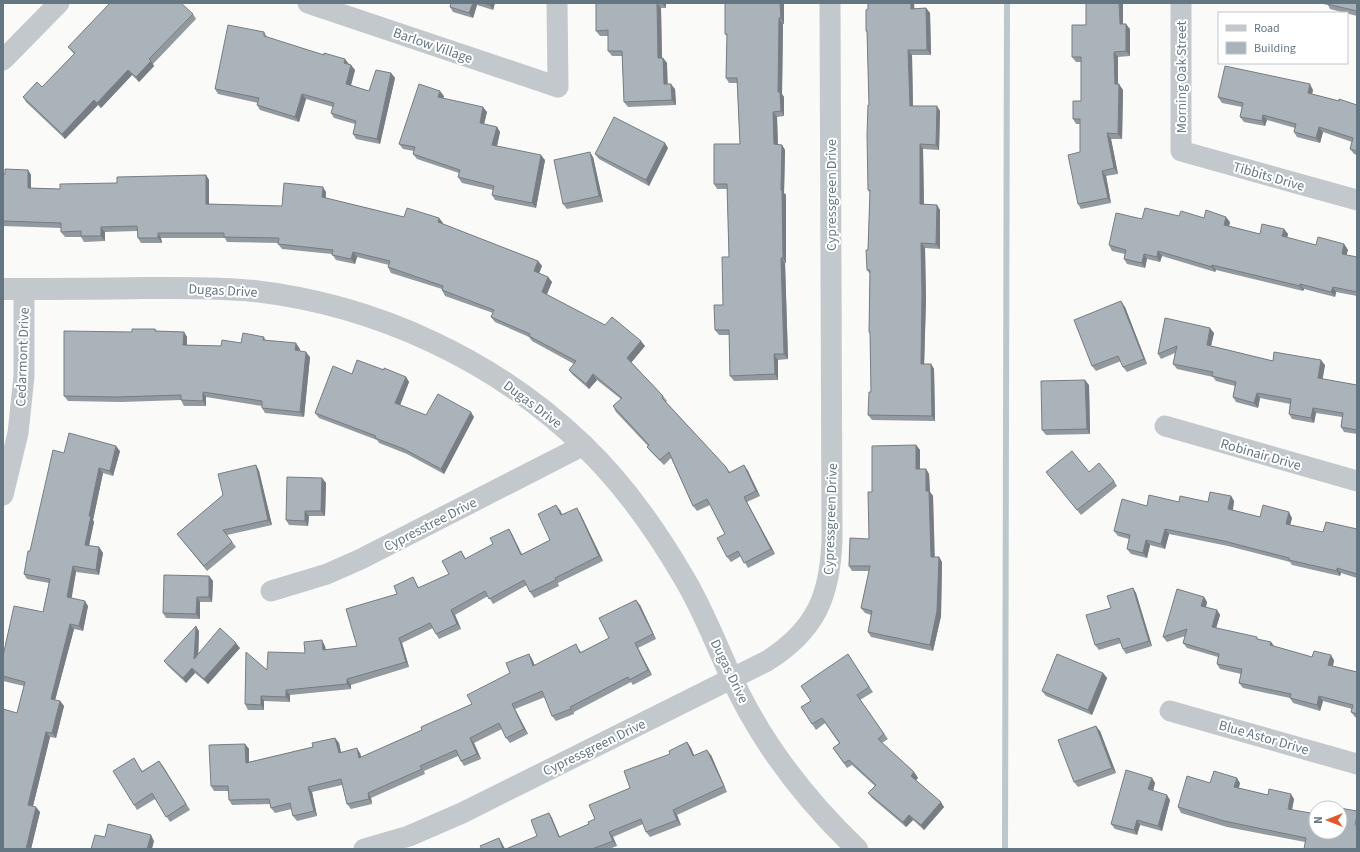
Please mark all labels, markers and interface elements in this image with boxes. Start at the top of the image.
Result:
legend [1218,12,1348,64]
text: Road [1254,20,1280,37]
street label: Morning Oak Street [1172,21,1192,133]
street label: Barlow Village [390,23,475,69]
text: Building [1254,40,1296,57]
street label: Cypressgreen Drive [822,139,842,251]
street label: Tibbits Drive [1231,157,1307,197]
street label: Dugas Drive [188,279,258,303]
street label: Cedarmont Drive [11,307,35,407]
street label: Dugas Drive [499,376,566,434]
street label: Robinair Drive [1218,434,1303,476]
street label: Cypressgreen Drive [819,463,843,575]
street label: Cypresstree Drive [381,493,480,557]
street label: Dugas Drive [705,636,753,707]
street label: Cypressgreen Drive [540,714,649,781]
street label: Blue Astor Drive [1216,716,1311,760]
north arrow [1308,800,1348,840]
text: N [1311,816,1326,824]

